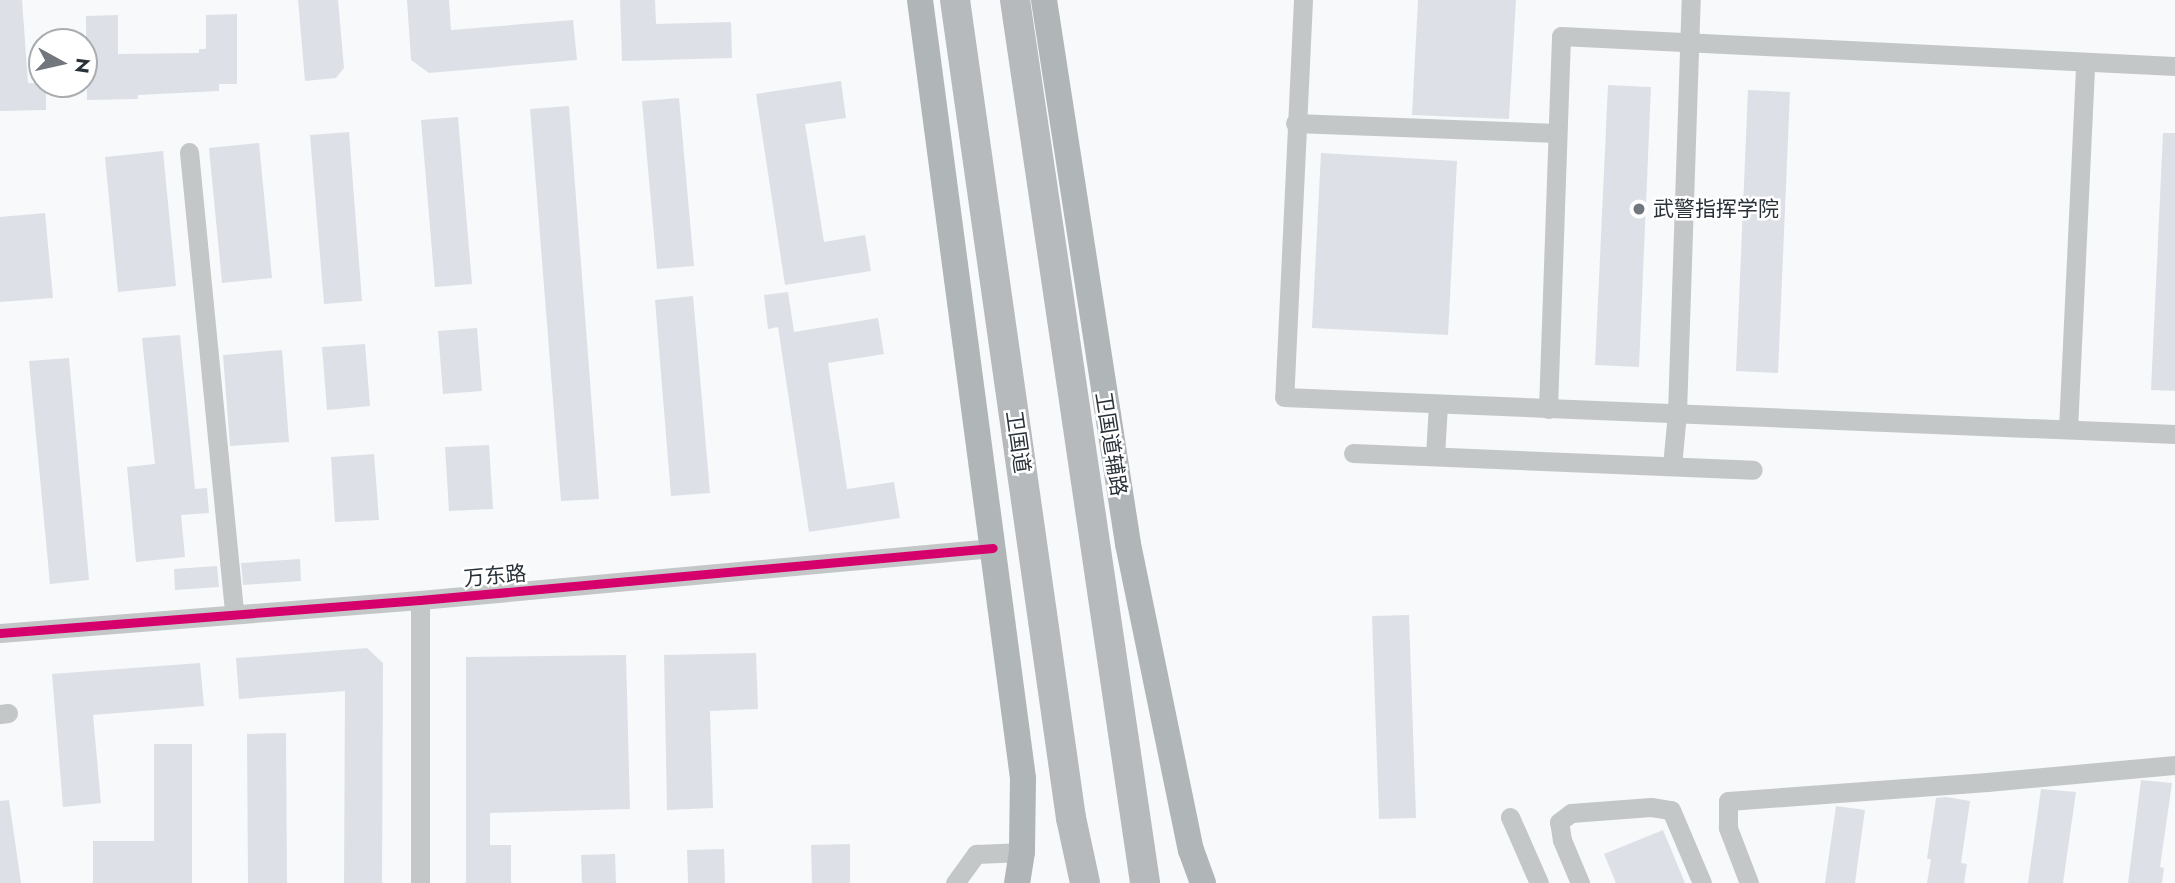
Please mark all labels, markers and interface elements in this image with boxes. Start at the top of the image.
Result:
north arrow [28,28,98,98]
text: N [68,56,97,75]
place label: 武警指挥学院 [1653,196,1779,222]
marker: 武警指挥学院 [1631,201,1647,217]
street label: 卫国道辅路 [1090,390,1132,498]
street label: 卫国道 [1001,409,1035,475]
street label: 万东路 [463,561,527,591]

